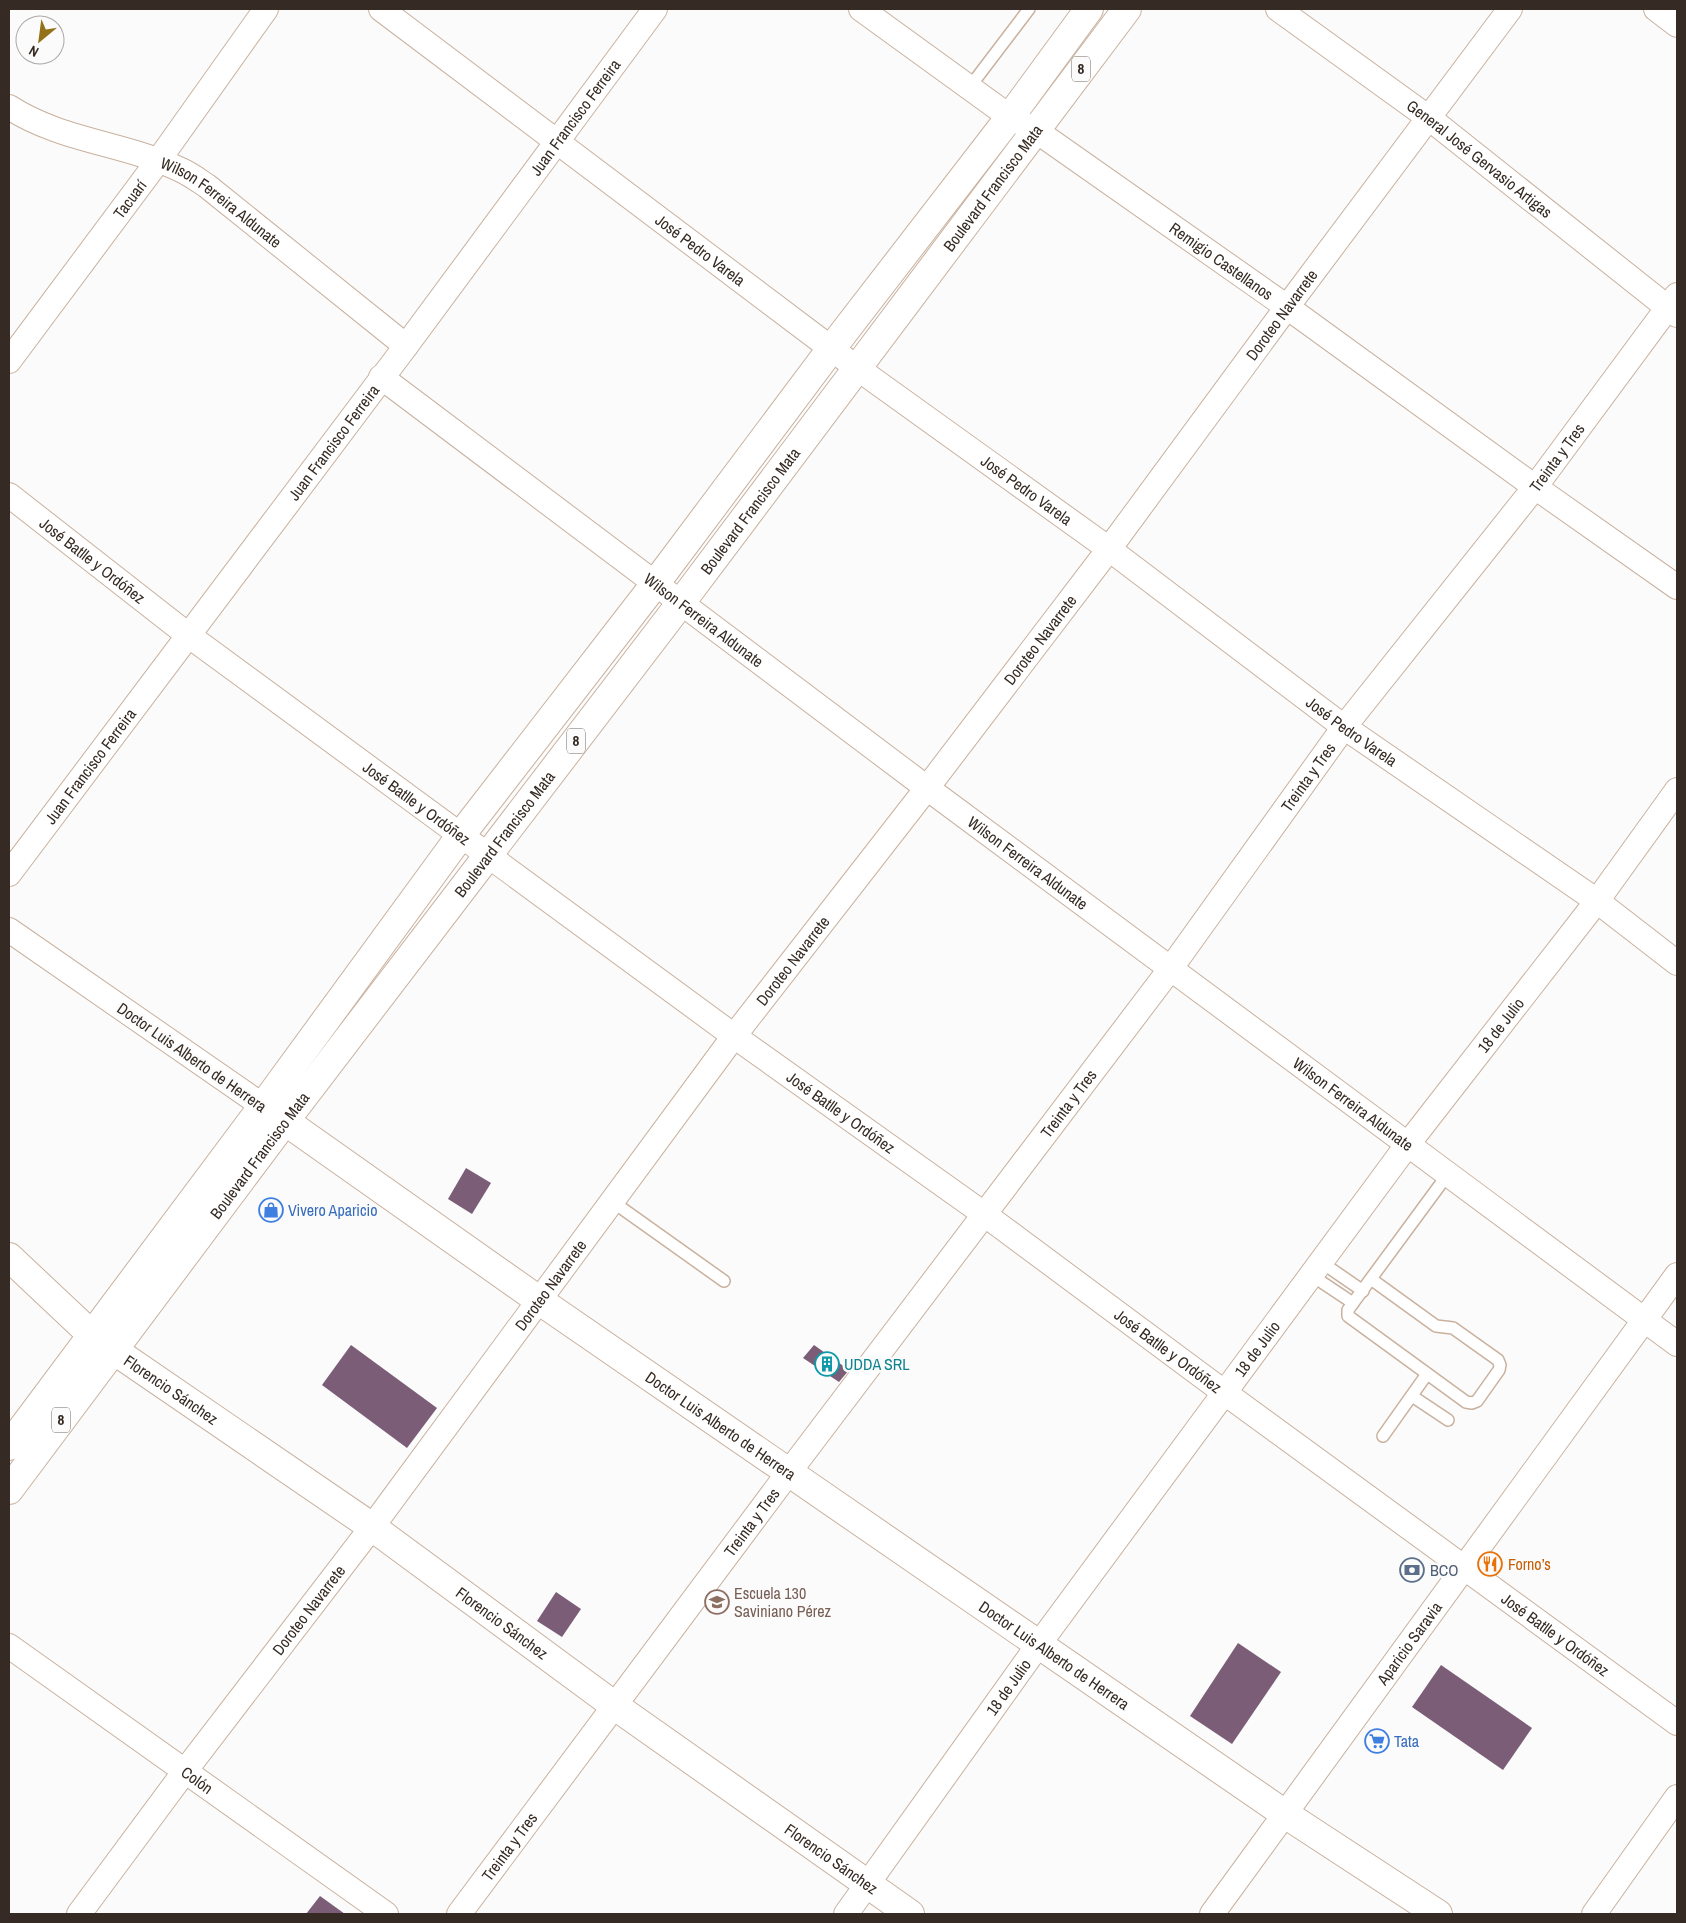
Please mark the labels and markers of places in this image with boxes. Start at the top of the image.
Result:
shop icon: Vivero Aparicio [258,1197,284,1223]
place label: Vivero Aparicio [288,1199,378,1221]
building icon: UDDA SRL [814,1351,840,1377]
place label: UDDA SRL [844,1353,910,1375]
restaurant icon: Forno’s [1477,1551,1503,1577]
place label: Forno’s [1508,1553,1551,1575]
bank icon: BCO [1399,1557,1425,1583]
place label: BCO [1430,1559,1458,1581]
place label: Escuela 130 Saviniano Pérez [734,1582,831,1622]
school or university icon: Escuela 130 Saviniano Pérez [704,1589,730,1615]
supermarket icon: Tata [1364,1728,1390,1754]
place label: Tata [1394,1730,1420,1752]

